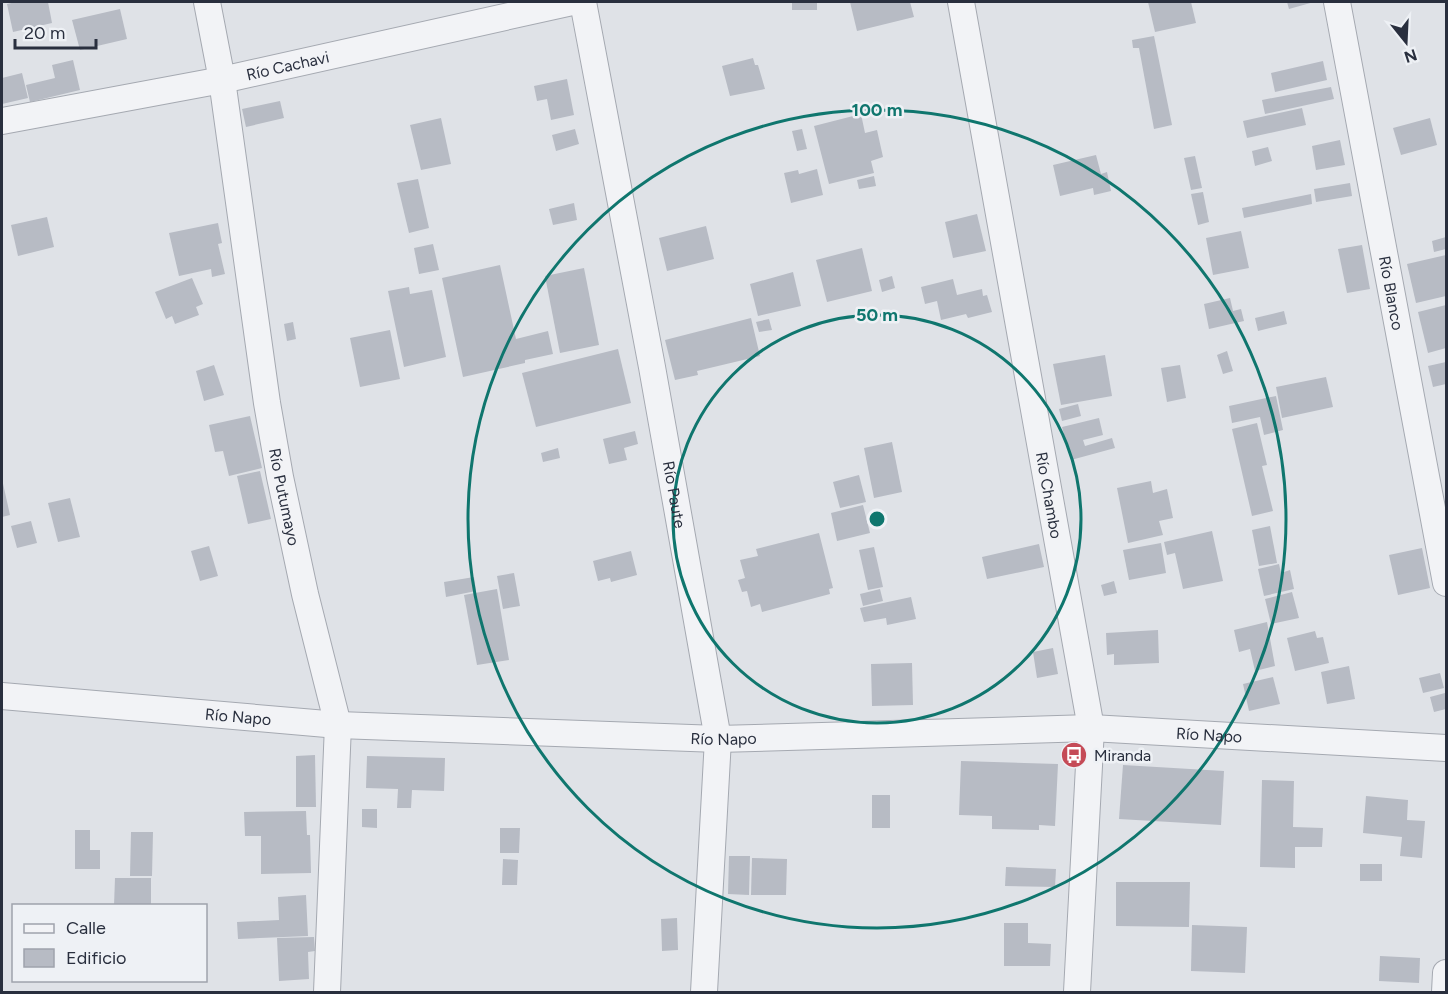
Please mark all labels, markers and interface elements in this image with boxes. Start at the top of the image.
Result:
scale bar [15,12,96,50]
north arrow [1376,12,1436,72]
text: 20 m [24,22,65,44]
text: N [1402,45,1419,67]
street label: Río Cachavi [244,47,331,84]
text: 100 m [852,99,902,121]
street label: Río Blanco [1375,254,1408,332]
text: 50 m [856,304,898,326]
street label: Río Putumayo [266,446,304,547]
street label: Río Chambo [1032,450,1066,540]
street label: Río Paute [659,459,690,530]
centre of rings [867,509,887,529]
street label: Río Napo [204,704,272,729]
street label: Río Napo [1176,723,1243,746]
street label: Río Napo [690,728,757,749]
bus stop icon: Miranda [1059,740,1089,770]
place label: Miranda [1094,746,1151,765]
legend [12,904,207,982]
text: Calle [66,917,106,939]
text: Edificio [66,947,127,969]

